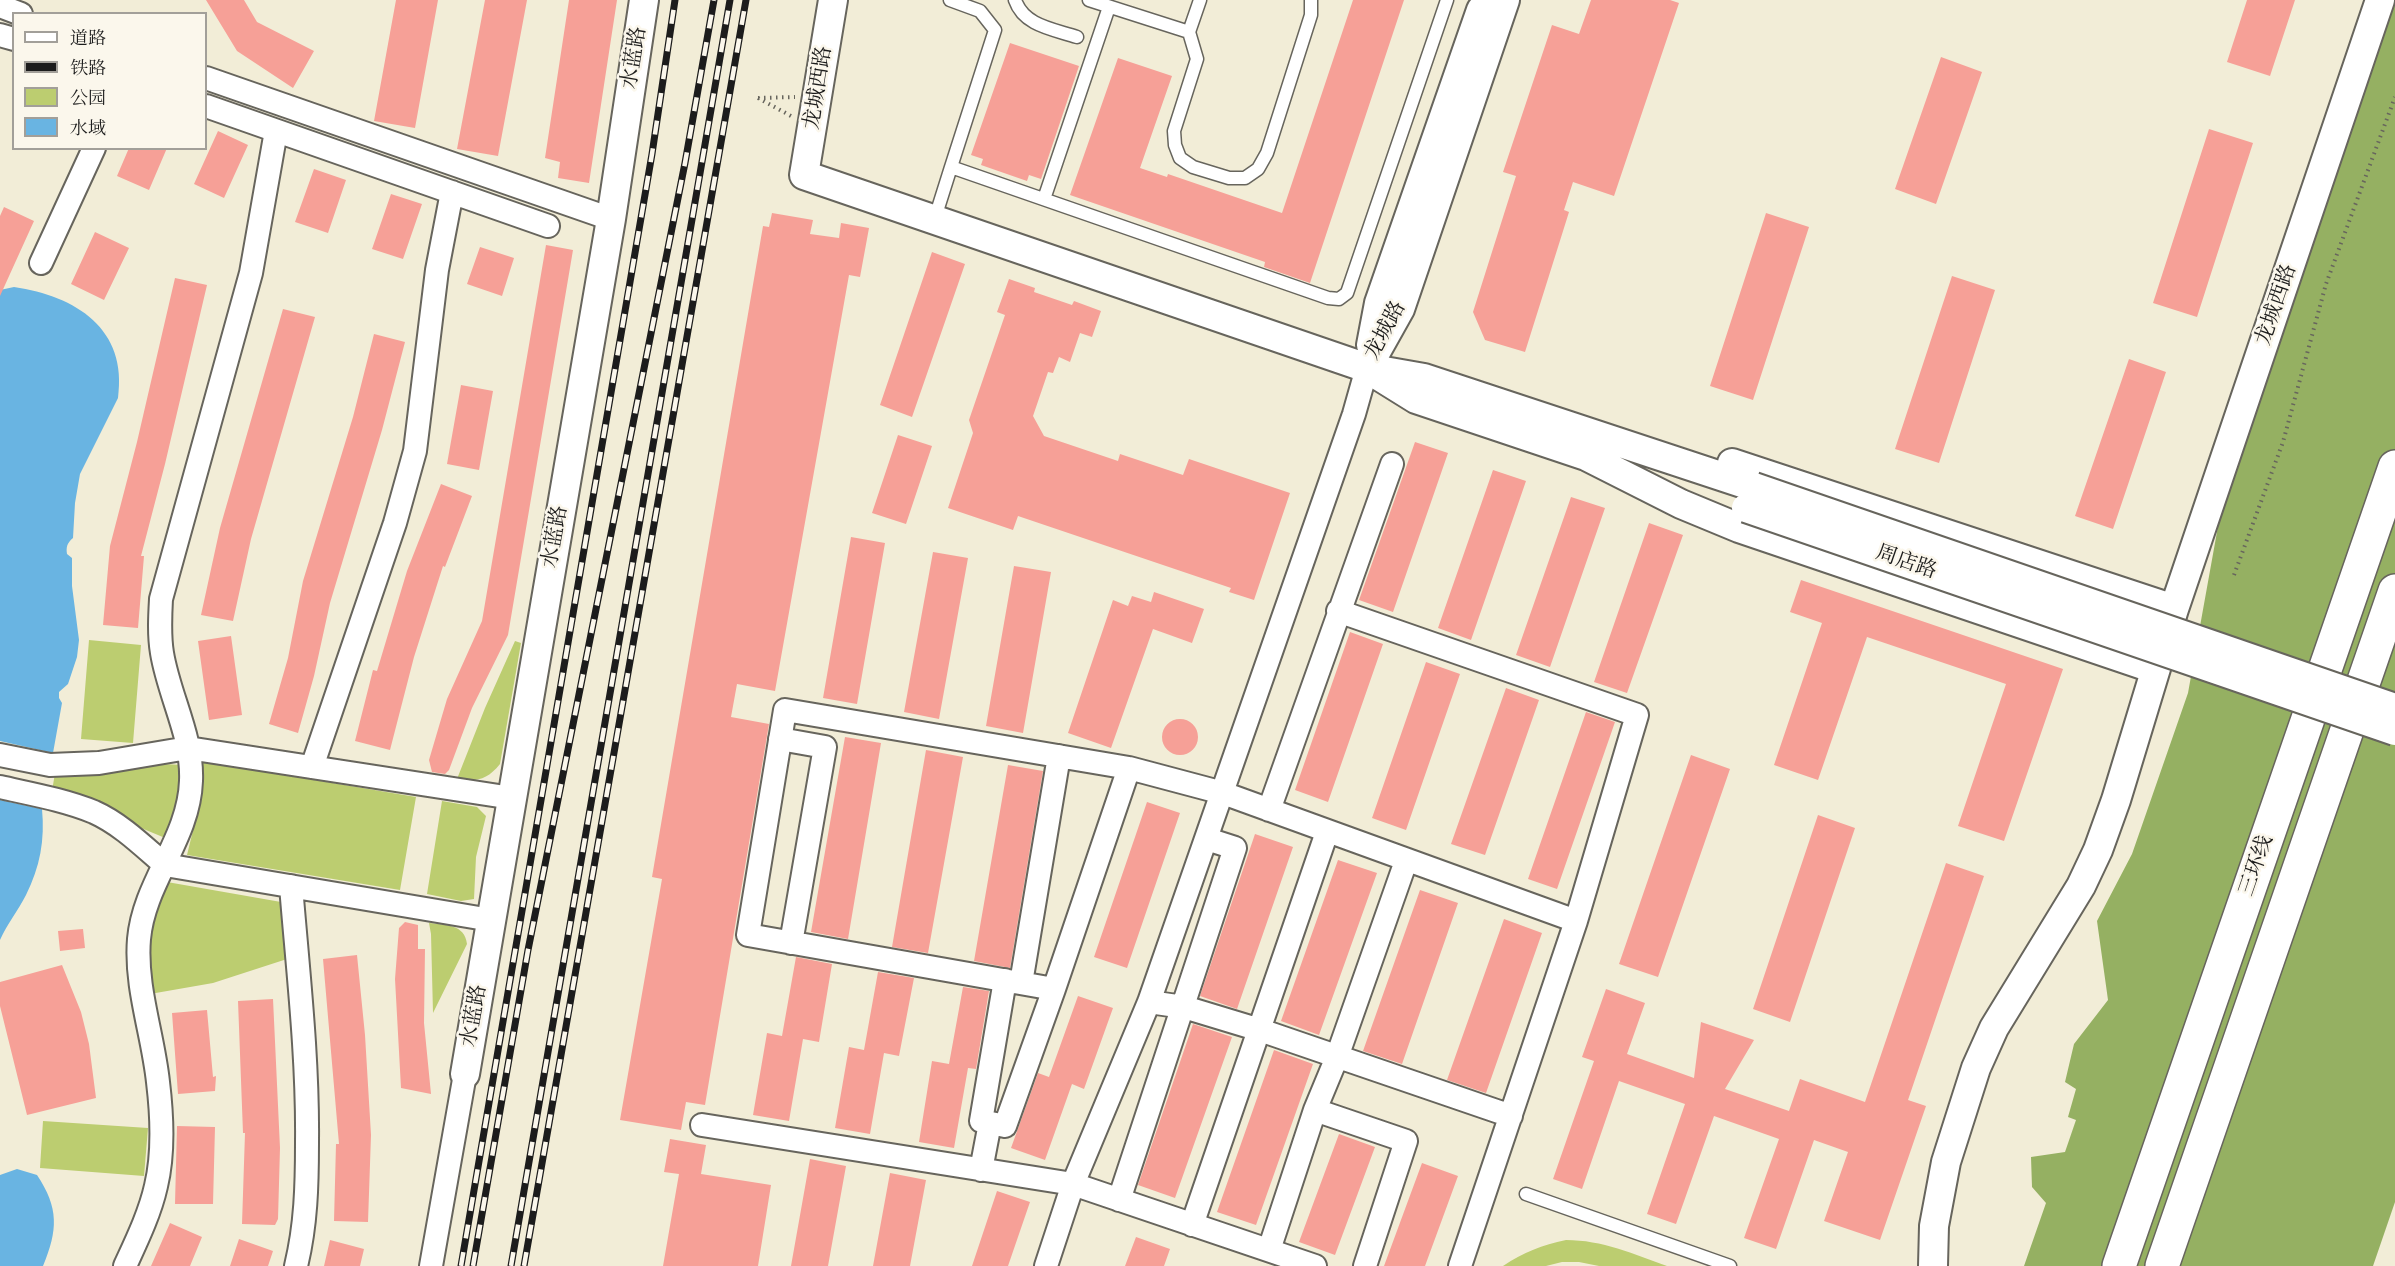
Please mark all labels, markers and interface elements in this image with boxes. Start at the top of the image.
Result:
legend [12,12,207,150]
street label: 水蓝路 [618,25,652,91]
text: 道路 [70,26,106,51]
street label: 龙城西路 [800,45,838,131]
text: 铁路 [70,56,106,81]
text: 公园 [70,86,106,111]
text: 水域 [70,116,106,141]
street label: 龙城西路 [2251,261,2303,349]
street label: 龙城路 [1360,297,1412,365]
street label: 水蓝路 [538,504,574,570]
street label: 周店路 [1872,541,1940,585]
street label: 三环线 [2235,832,2279,900]
street label: 水蓝路 [457,983,493,1049]

